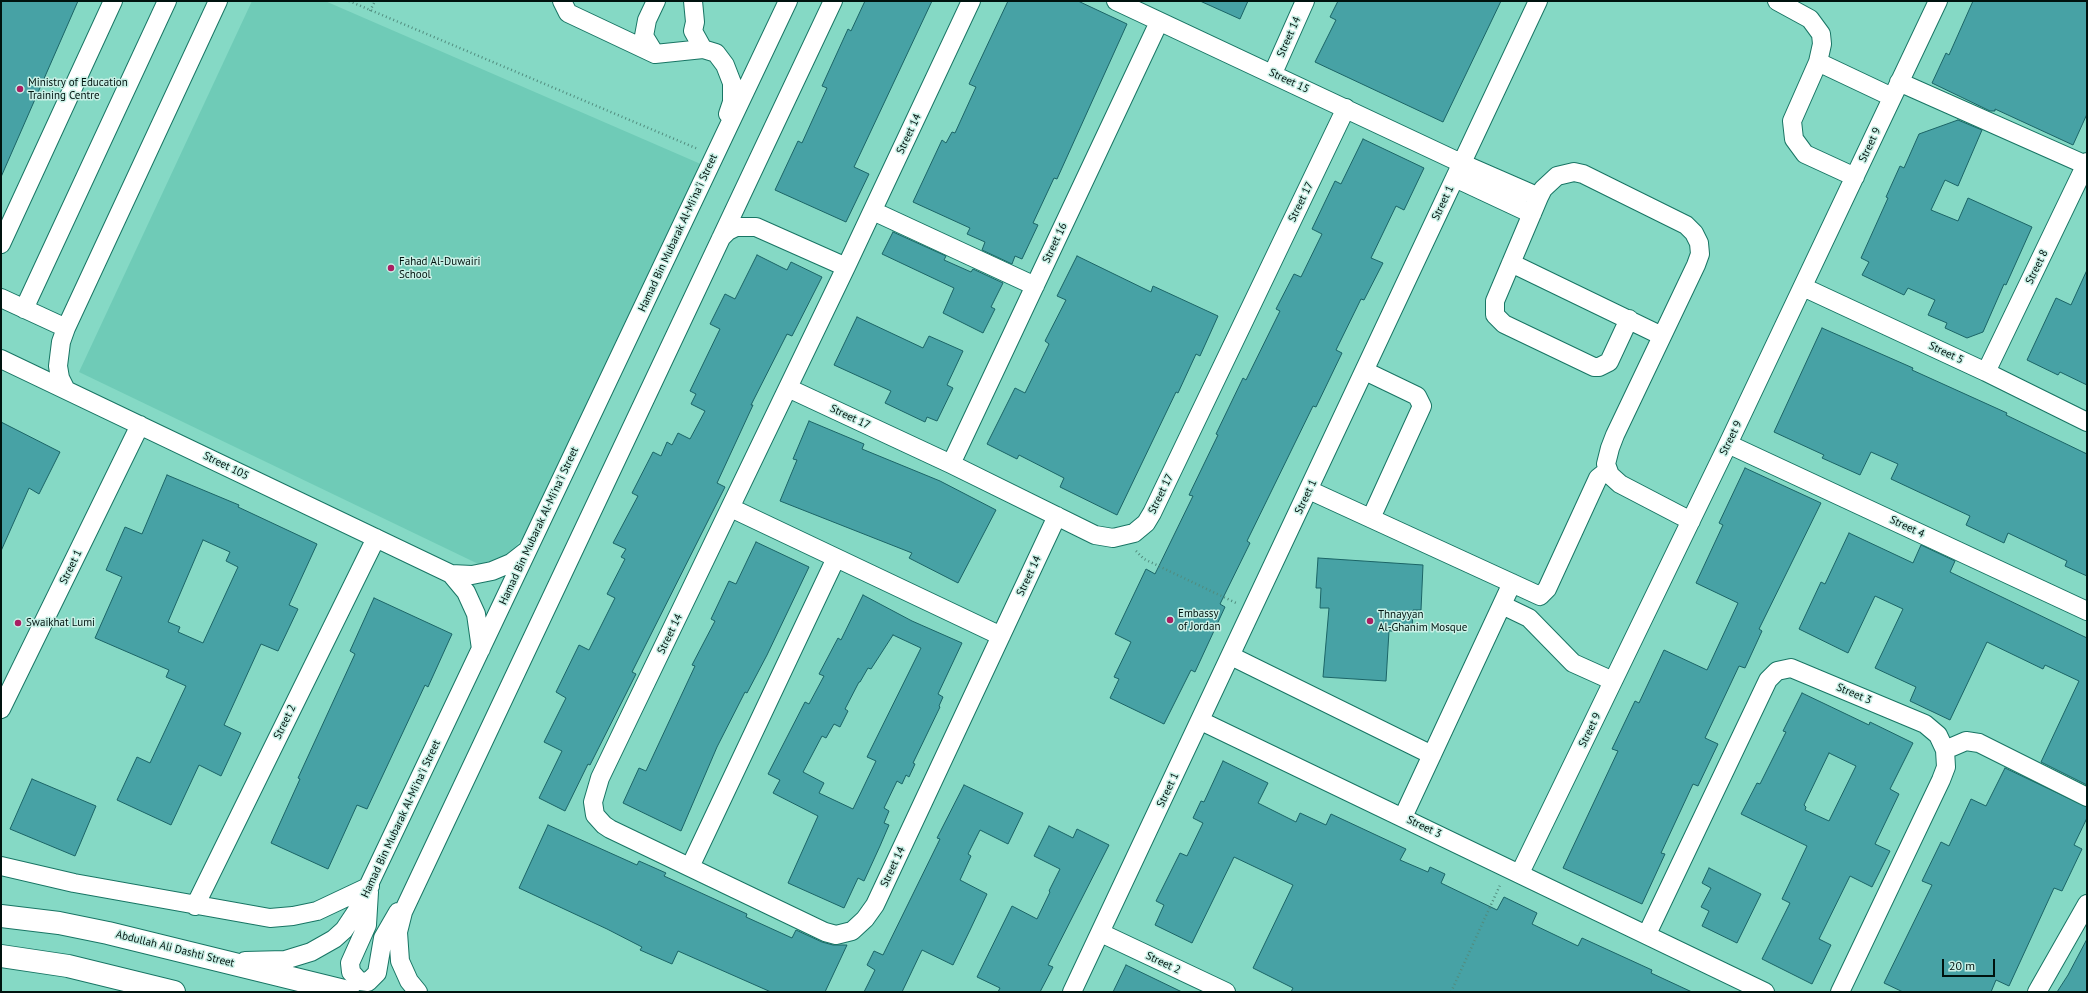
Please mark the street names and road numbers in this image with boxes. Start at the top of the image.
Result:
street label: Street 14 [1274,15,1304,59]
street label: Street 15 [1267,66,1311,96]
street label: Street 14 [894,112,924,156]
street label: Street 9 [1856,125,1884,165]
street label: Hamad Bin Mubarak Al-Mi'na'i Street [636,152,720,314]
street label: Street 17 [1286,180,1316,224]
street label: Street 1 [1429,183,1457,223]
street label: Street 16 [1040,221,1070,265]
street label: Street 8 [2023,247,2051,287]
street label: Street 5 [1926,339,1966,367]
street label: Street 17 [828,402,872,432]
street label: Street 9 [1717,418,1745,458]
street label: Hamad Bin Mubarak Al-Mi'na'i Street [497,445,581,607]
street label: Street 105 [201,449,251,483]
street label: Street 17 [1146,472,1176,516]
street label: Street 1 [1292,477,1320,517]
street label: Street 4 [1887,513,1927,541]
street label: Street 1 [57,547,85,587]
street label: Street 14 [1014,554,1044,598]
street label: Street 14 [655,612,685,656]
street label: Street 3 [1834,681,1874,707]
street label: Street 2 [271,702,299,742]
street label: Street 9 [1576,710,1604,750]
street label: Hamad Bin Mubarak Al-Mi'na'i Street [359,738,443,900]
street label: Street 1 [1154,770,1182,810]
street label: Street 3 [1404,813,1444,841]
street label: Street 14 [878,845,908,889]
street label: Abdullah Ali Dashti Street [114,928,236,970]
street label: Street 2 [1143,949,1183,977]

